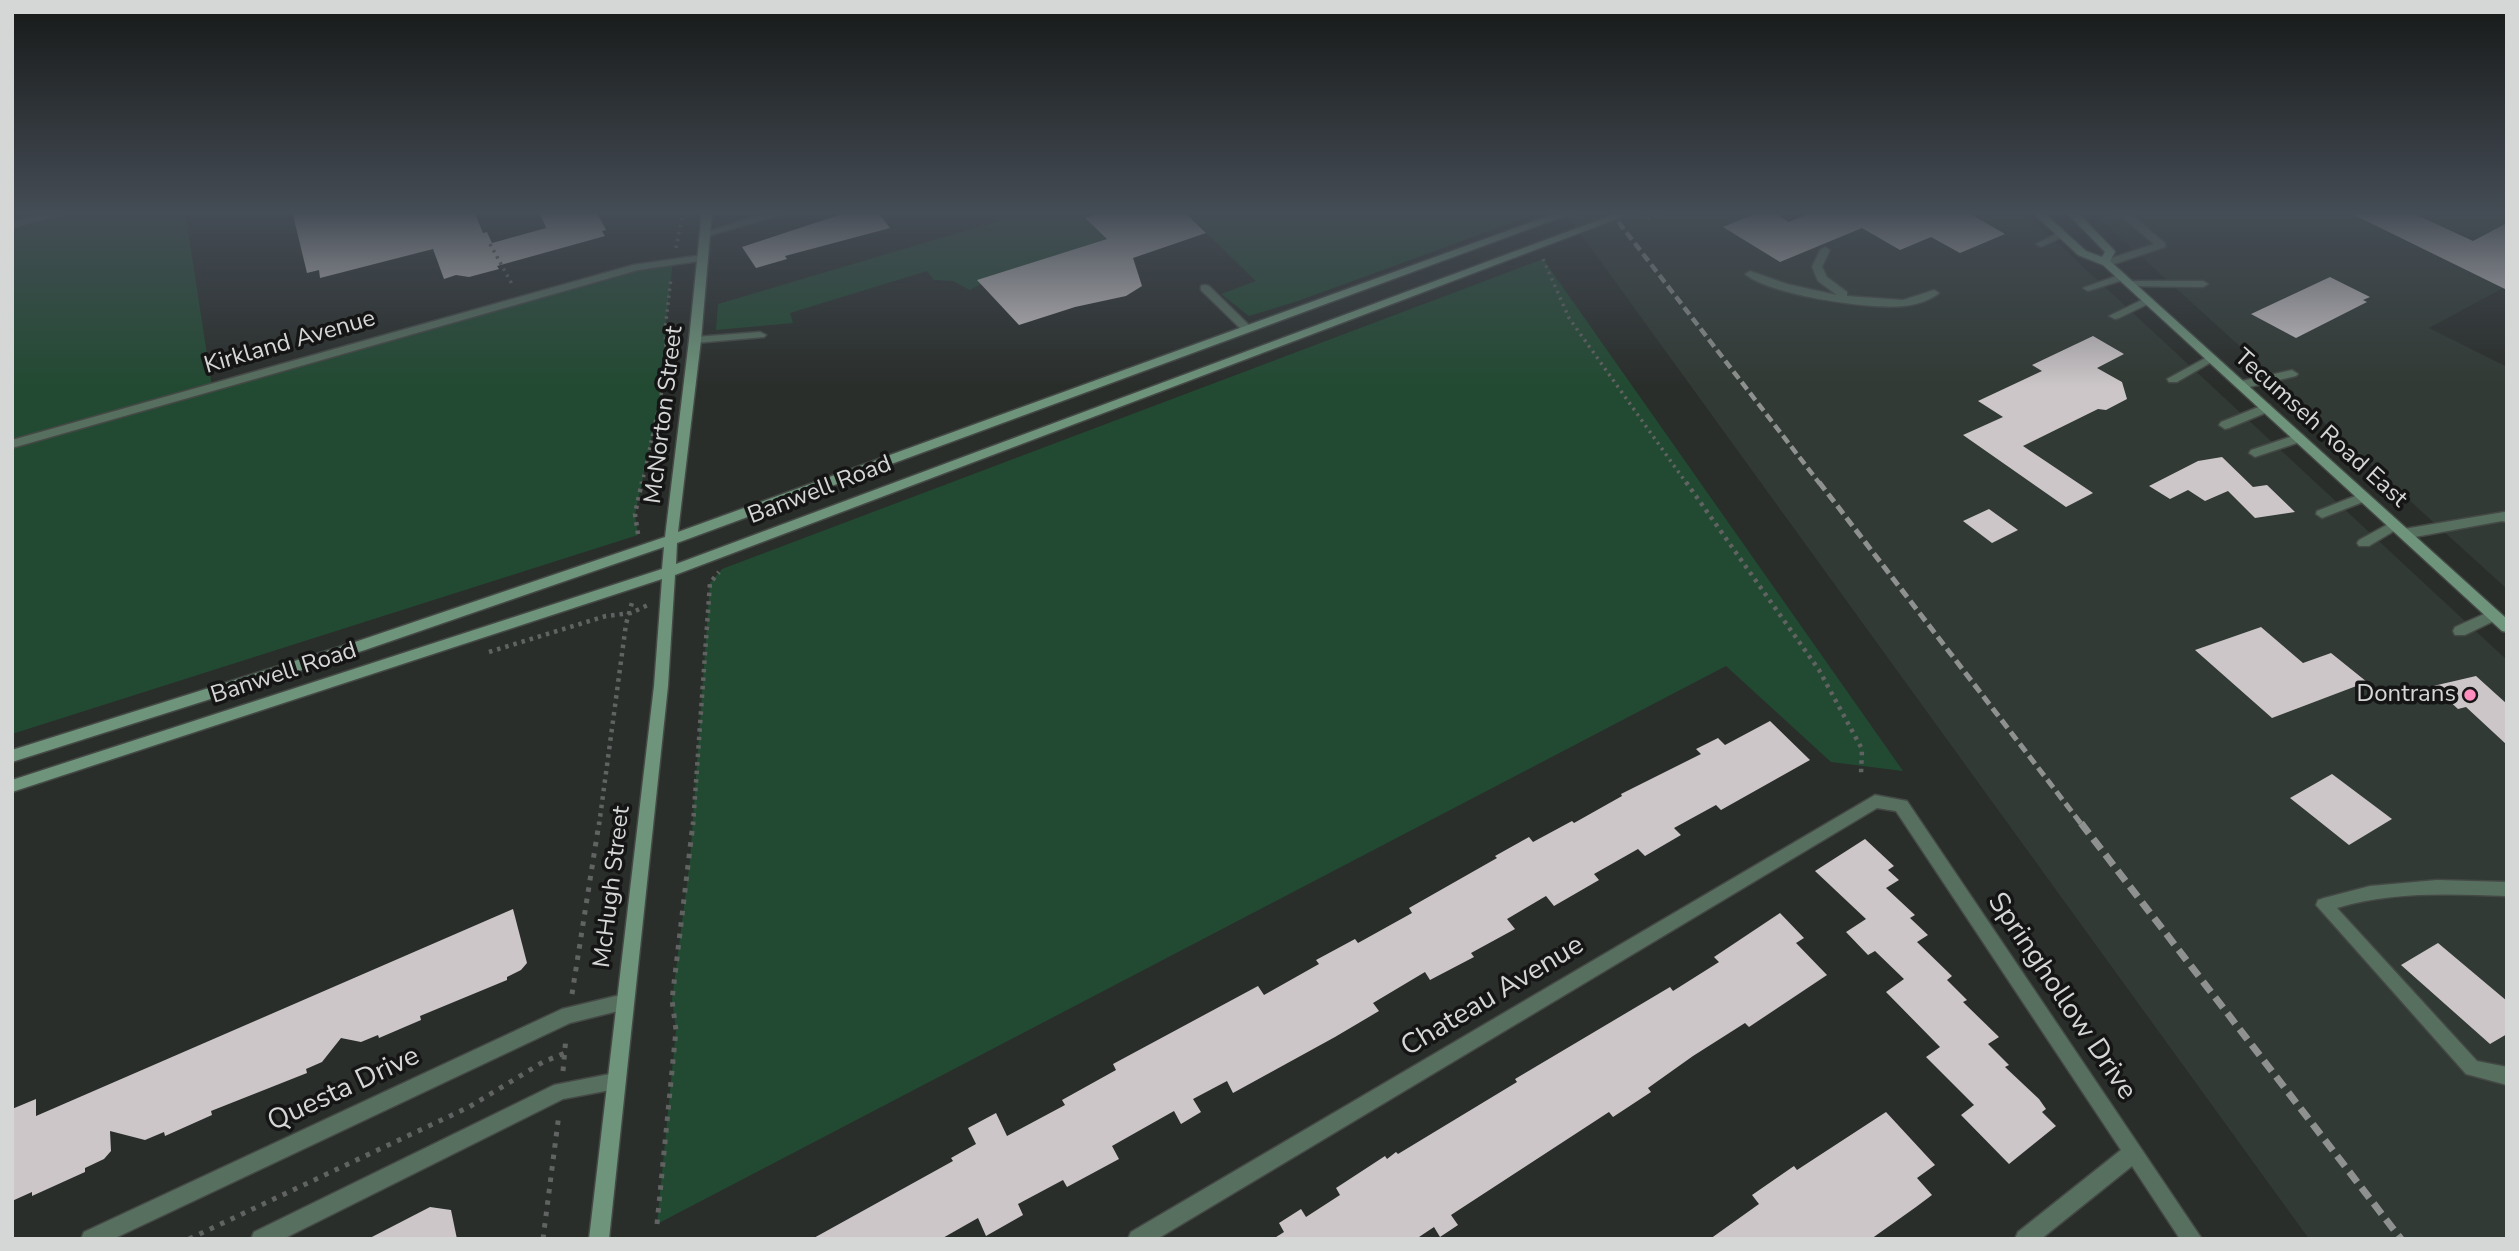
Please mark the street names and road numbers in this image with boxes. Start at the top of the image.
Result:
street label: Kirkland Avenue [201,305,379,381]
street label: McNorton Street [640,324,690,506]
street label: Tecumseh Road East [2228,344,2412,514]
street label: Banwell Road [744,450,896,532]
street label: Banwell Road [208,637,360,711]
street label: McHugh Street [589,804,637,970]
street label: Springhollow Drive [1979,887,2143,1107]
street label: Chateau Avenue [1396,929,1590,1065]
street label: Questa Drive [263,1040,425,1140]

